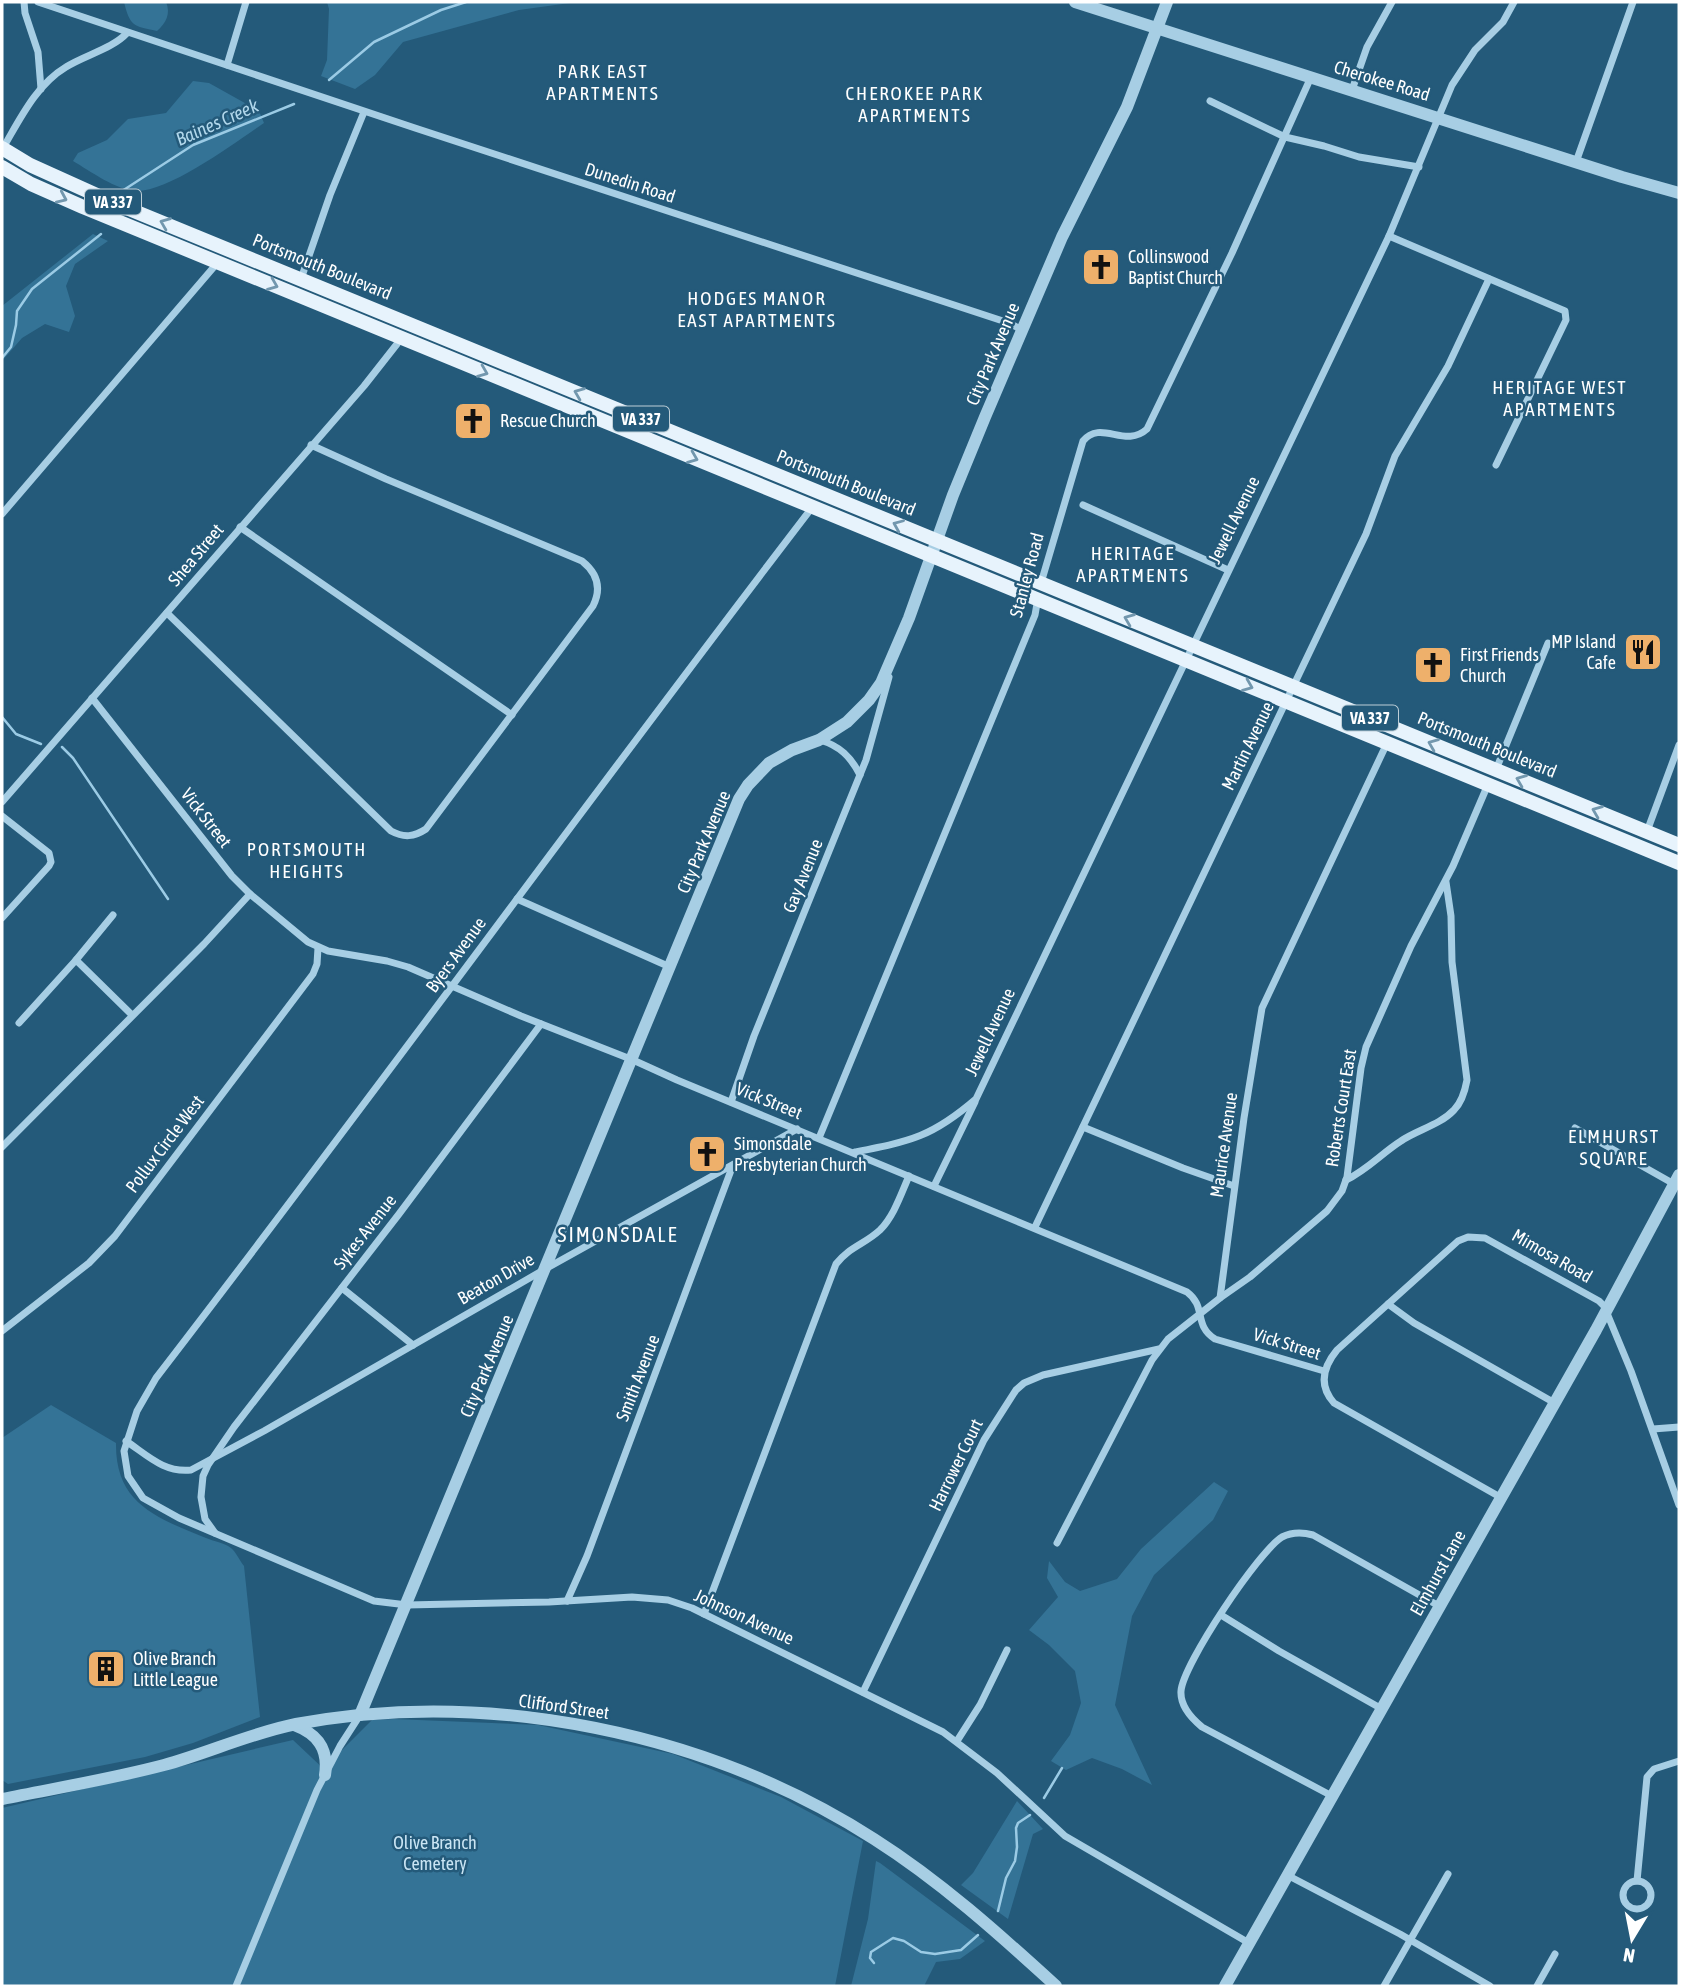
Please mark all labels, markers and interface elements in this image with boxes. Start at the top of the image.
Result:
street label: Cherokee Road [1332,56,1433,105]
district label: PARK EAST APARTMENTS [546,60,660,104]
district label: CHEROKEE PARK APARTMENTS [846,82,984,126]
water label: Baines Creek [172,94,262,150]
street label: Dunedin Road [582,158,678,207]
one-way arrow [55,190,68,204]
road number: VA 337 [85,190,141,214]
one-way arrow [159,218,171,232]
street label: Portsmouth Boulevard [250,229,395,304]
church icon: Collinswood Baptist Church [1080,246,1122,288]
place label: Collinswood Baptist Church [1128,246,1223,288]
one-way arrow [265,277,278,291]
district label: HODGES MANOR EAST APARTMENTS [677,287,837,331]
street label: City Park Avenue [961,299,1024,408]
one-way arrow [476,363,488,377]
district label: HERITAGE WEST APARTMENTS [1492,376,1628,420]
one-way arrow [573,388,585,402]
church icon: Rescue Church [452,400,494,442]
road number: VA 337 [613,406,669,432]
place label: Rescue Church [500,410,596,431]
street label: Portsmouth Boulevard [774,445,919,520]
one-way arrow [687,450,699,464]
street label: Jewell Avenue [1203,473,1264,567]
street label: Shea Street [164,519,228,590]
one-way arrow [893,519,905,533]
street label: Stanley Road [1005,530,1048,619]
district label: HERITAGE APARTMENTS [1076,542,1190,586]
one-way arrow [1124,614,1136,628]
place label: MP Island Cafe [1551,631,1616,673]
restaurant icon: MP Island Cafe [1622,631,1664,673]
church icon: First Friends Church [1412,644,1454,686]
place label: First Friends Church [1460,644,1539,686]
one-way arrow [1242,677,1254,691]
street label: Martin Avenue [1217,698,1278,793]
road number: VA 337 [1342,706,1398,730]
street label: Portsmouth Boulevard [1415,707,1560,782]
one-way arrow [1428,738,1440,752]
one-way arrow [1516,775,1528,789]
street label: Vick Street [177,784,236,852]
street label: City Park Avenue [672,787,735,896]
one-way arrow [1591,806,1603,820]
street label: Gay Avenue [778,836,827,916]
district label: PORTSMOUTH HEIGHTS [247,838,367,882]
street label: Byers Avenue [421,913,490,996]
street label: Jewell Avenue [960,985,1019,1079]
street label: Roberts Court East [1321,1048,1360,1168]
street label: Vick Street [733,1078,805,1123]
street label: Pollux Circle West [121,1091,208,1197]
street label: Maurice Avenue [1206,1091,1241,1199]
district label: ELMHURST SQUARE [1568,1125,1660,1169]
church icon: Simonsdale Presbyterian Church [686,1133,728,1175]
place label: Simonsdale Presbyterian Church [734,1133,867,1175]
street label: Sykes Avenue [329,1190,400,1273]
district label: SIMONSDALE [558,1222,678,1246]
street label: Mimosa Road [1508,1224,1596,1287]
street label: Beaton Drive [454,1248,538,1309]
street label: City Park Avenue [455,1311,518,1420]
street label: Vick Street [1251,1323,1323,1364]
street label: Smith Avenue [611,1332,664,1424]
street label: Harrower Court [924,1415,987,1514]
street label: Elmhurst Lane [1406,1526,1470,1619]
street label: Johnson Avenue [691,1584,797,1649]
building icon: Olive Branch Little League [85,1648,127,1690]
place label: Olive Branch Little League [133,1648,218,1690]
street label: Clifford Street [518,1690,611,1723]
park label: Olive Branch Cemetery [393,1832,477,1874]
north arrow [1597,1904,1667,1974]
text: N [1622,1944,1636,1968]

